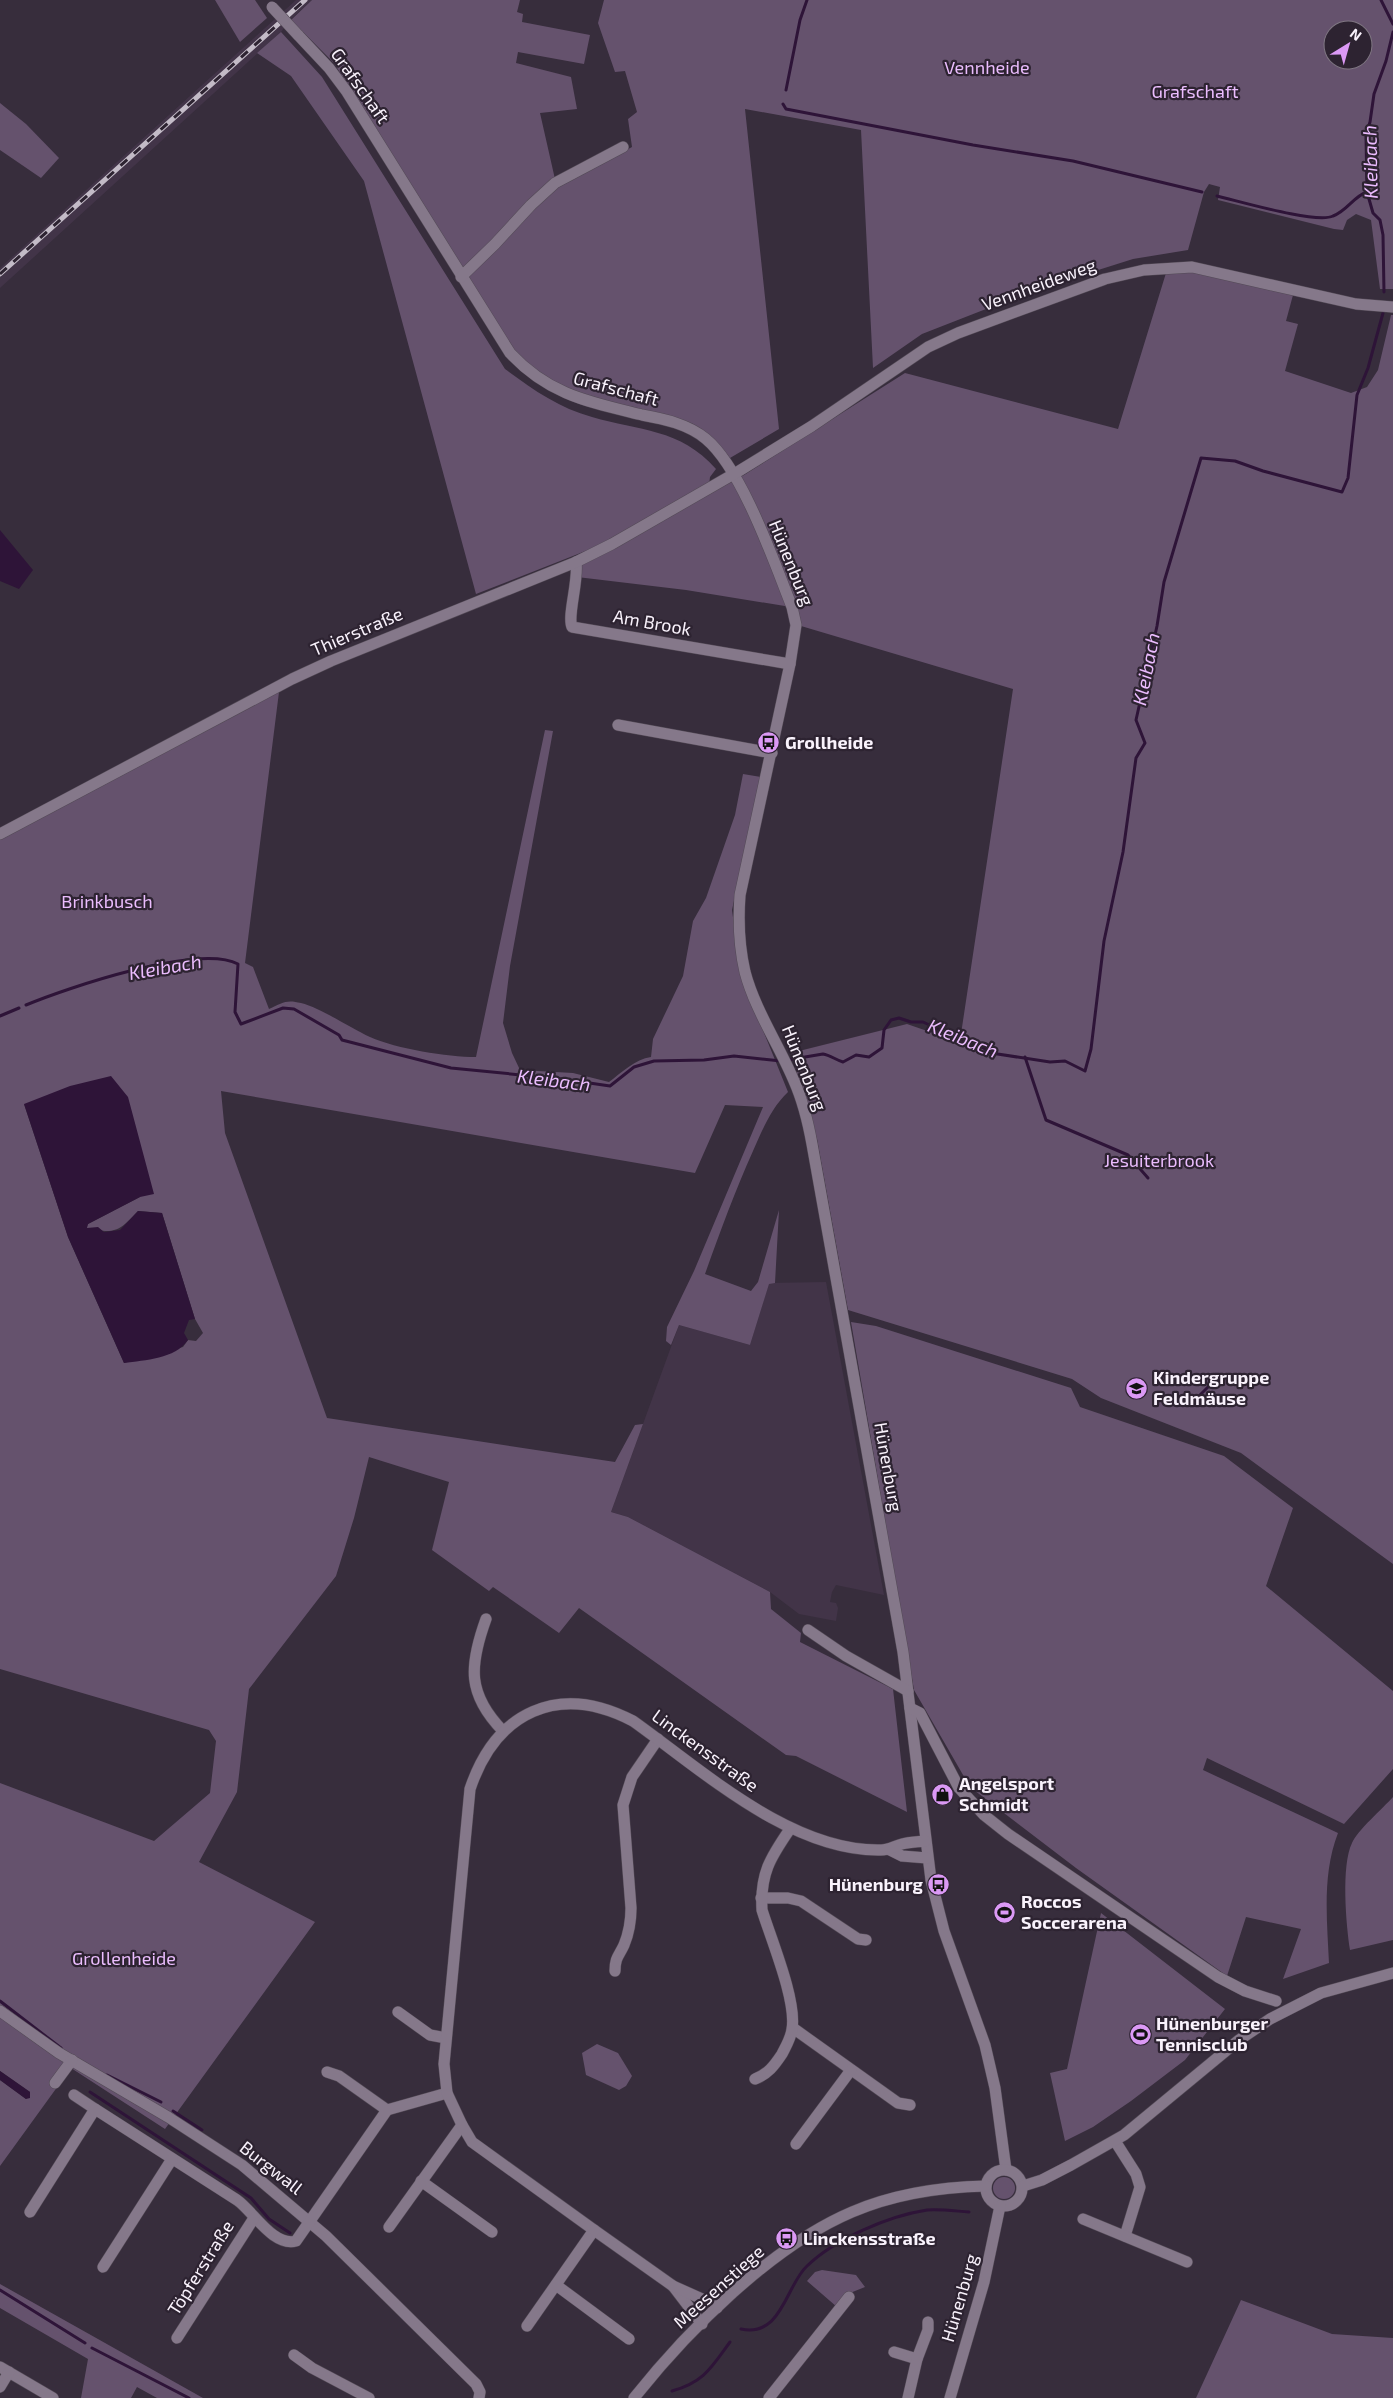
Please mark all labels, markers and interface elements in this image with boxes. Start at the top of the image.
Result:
north arrow [1323,20,1373,70]
text: N [1347,24,1365,44]
street label: Grafschaft [327,43,395,128]
park label: Vennheide [944,56,1030,78]
park label: Grafschaft [1151,80,1239,102]
water label: Kleibach [1357,125,1382,199]
street label: Vennheideweg [979,253,1099,315]
street label: Grafschaft [571,366,661,410]
street label: Hünenburg [765,517,819,609]
street label: Thierstraße [308,602,406,660]
street label: Am Brook [611,604,693,640]
water label: Kleibach [1127,631,1164,707]
bus stop icon: Grollheide [757,731,781,755]
place label: Grollheide [785,731,873,753]
park label: Brinkbusch [61,890,153,912]
water label: Kleibach [127,949,203,984]
water label: Kleibach [925,1013,1002,1062]
street label: Hünenburg [778,1022,832,1114]
water label: Kleibach [516,1064,592,1095]
park label: Jesuiterbrook [1104,1149,1214,1171]
place label: Kindergruppe Feldmäuse [1153,1366,1269,1409]
school or university icon: Kindergruppe Feldmäuse [1125,1376,1149,1400]
street label: Hünenburg [870,1420,908,1513]
street label: Linckensstraße [648,1704,763,1796]
place label: Angelsport Schmidt [959,1772,1055,1815]
shop icon: Angelsport Schmidt [931,1782,955,1806]
place label: Hünenburg [829,1873,924,1895]
bus stop icon: Hünenburg [927,1873,951,1897]
place label: Roccos Soccerarena [1021,1890,1127,1933]
sports icon: Roccos Soccerarena [993,1900,1017,1924]
park label: Grollenheide [72,1947,176,1969]
place label: Hünenburger Tennisclub [1156,2012,1268,2055]
sports icon: Hünenburger Tennisclub [1128,2022,1152,2046]
street label: Burgwall [236,2136,308,2199]
street label: Töpferstraße [162,2216,238,2319]
bus stop icon: Linckensstraße [775,2227,799,2251]
place label: Linckensstraße [803,2227,936,2249]
street label: Meesenstiege [669,2240,768,2333]
street label: Hünenburg [936,2251,982,2344]

